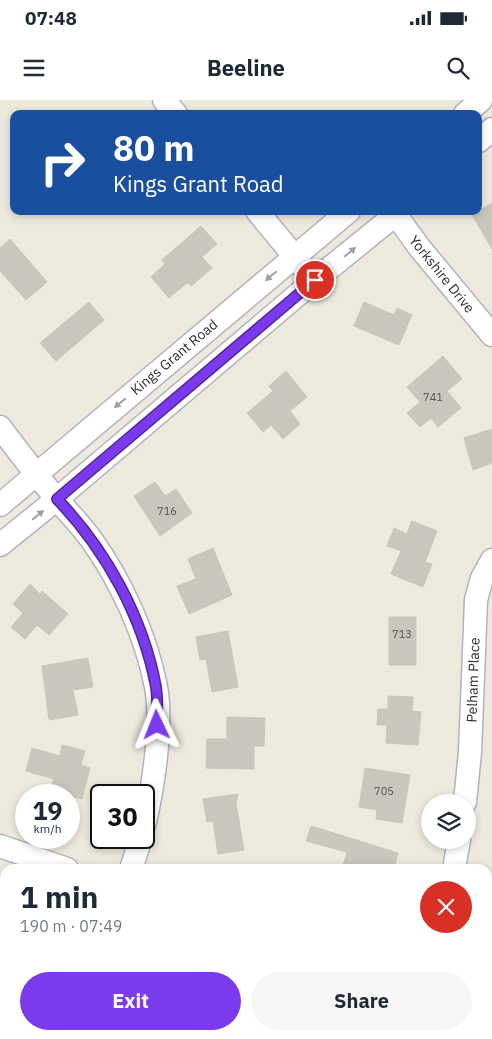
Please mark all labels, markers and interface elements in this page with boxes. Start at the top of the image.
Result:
text: 07:48 [25,6,77,30]
text: Beeline [207,53,285,82]
icon: menu [20,54,48,82]
icon: search [444,54,472,82]
text: 80 m [113,125,195,171]
icon: right [30,130,95,195]
text: Kings Grant Road [113,169,283,198]
street label: Yorkshire Drive [405,232,479,317]
one-way arrow [343,247,356,258]
pin [294,259,336,301]
icon: arrive [301,266,329,294]
one-way arrow [265,270,278,281]
street label: Kings Grant Road [127,315,221,399]
house number: 741 [423,390,443,404]
one-way arrow [113,397,126,408]
house number: 716 [157,504,177,518]
one-way arrow [31,509,44,520]
house number: 713 [392,627,412,641]
street label: Pelham Place [463,637,483,723]
position arrow [130,698,182,750]
speed limit sign: 30 [90,784,155,849]
house number: 705 [374,784,394,798]
text: 19 [32,794,63,827]
map controls [421,794,476,849]
button: layers [421,794,476,849]
text: km/h [33,821,62,836]
text: 1 min [20,877,98,916]
button: close [420,881,472,933]
text: 190 m · 07:49 [20,916,122,936]
button: Exit [20,972,241,1030]
button: Share [251,972,472,1030]

